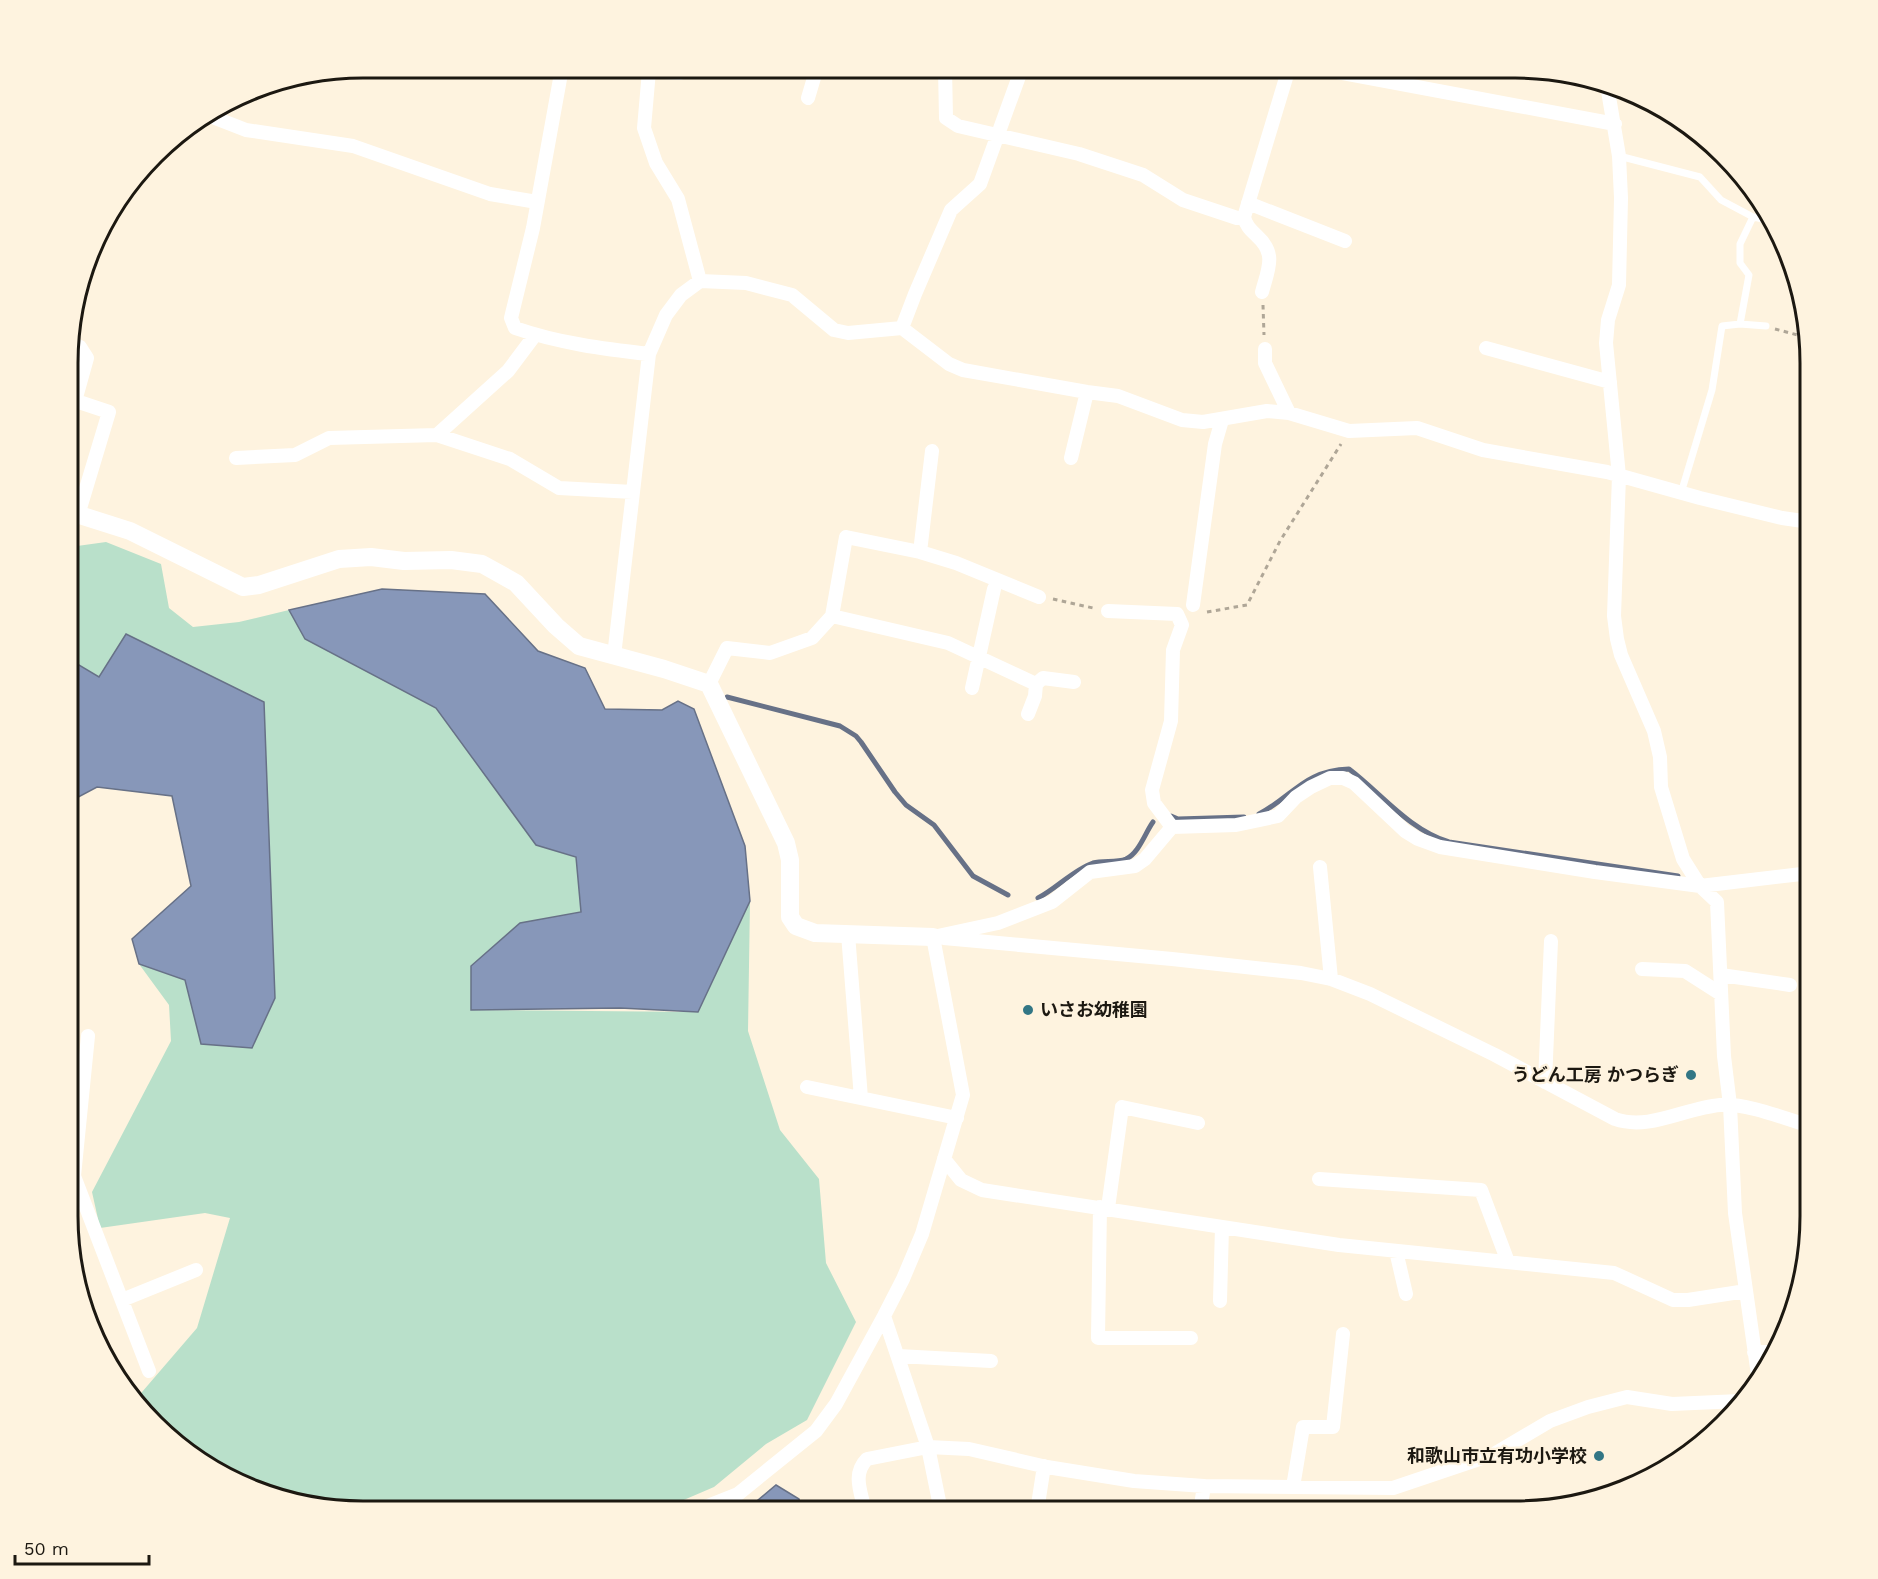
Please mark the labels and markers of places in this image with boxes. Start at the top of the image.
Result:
place label: いさお幼稚園 [1040,999,1148,1020]
marker: いさお幼稚園 [1021,1003,1035,1017]
place label: うどん工房 かつらぎ [1512,1064,1679,1085]
marker: うどん工房 かつらぎ [1684,1068,1698,1082]
place label: 和歌山市立有功小学校 [1407,1445,1587,1466]
marker: 和歌山市立有功小学校 [1592,1449,1606,1463]

